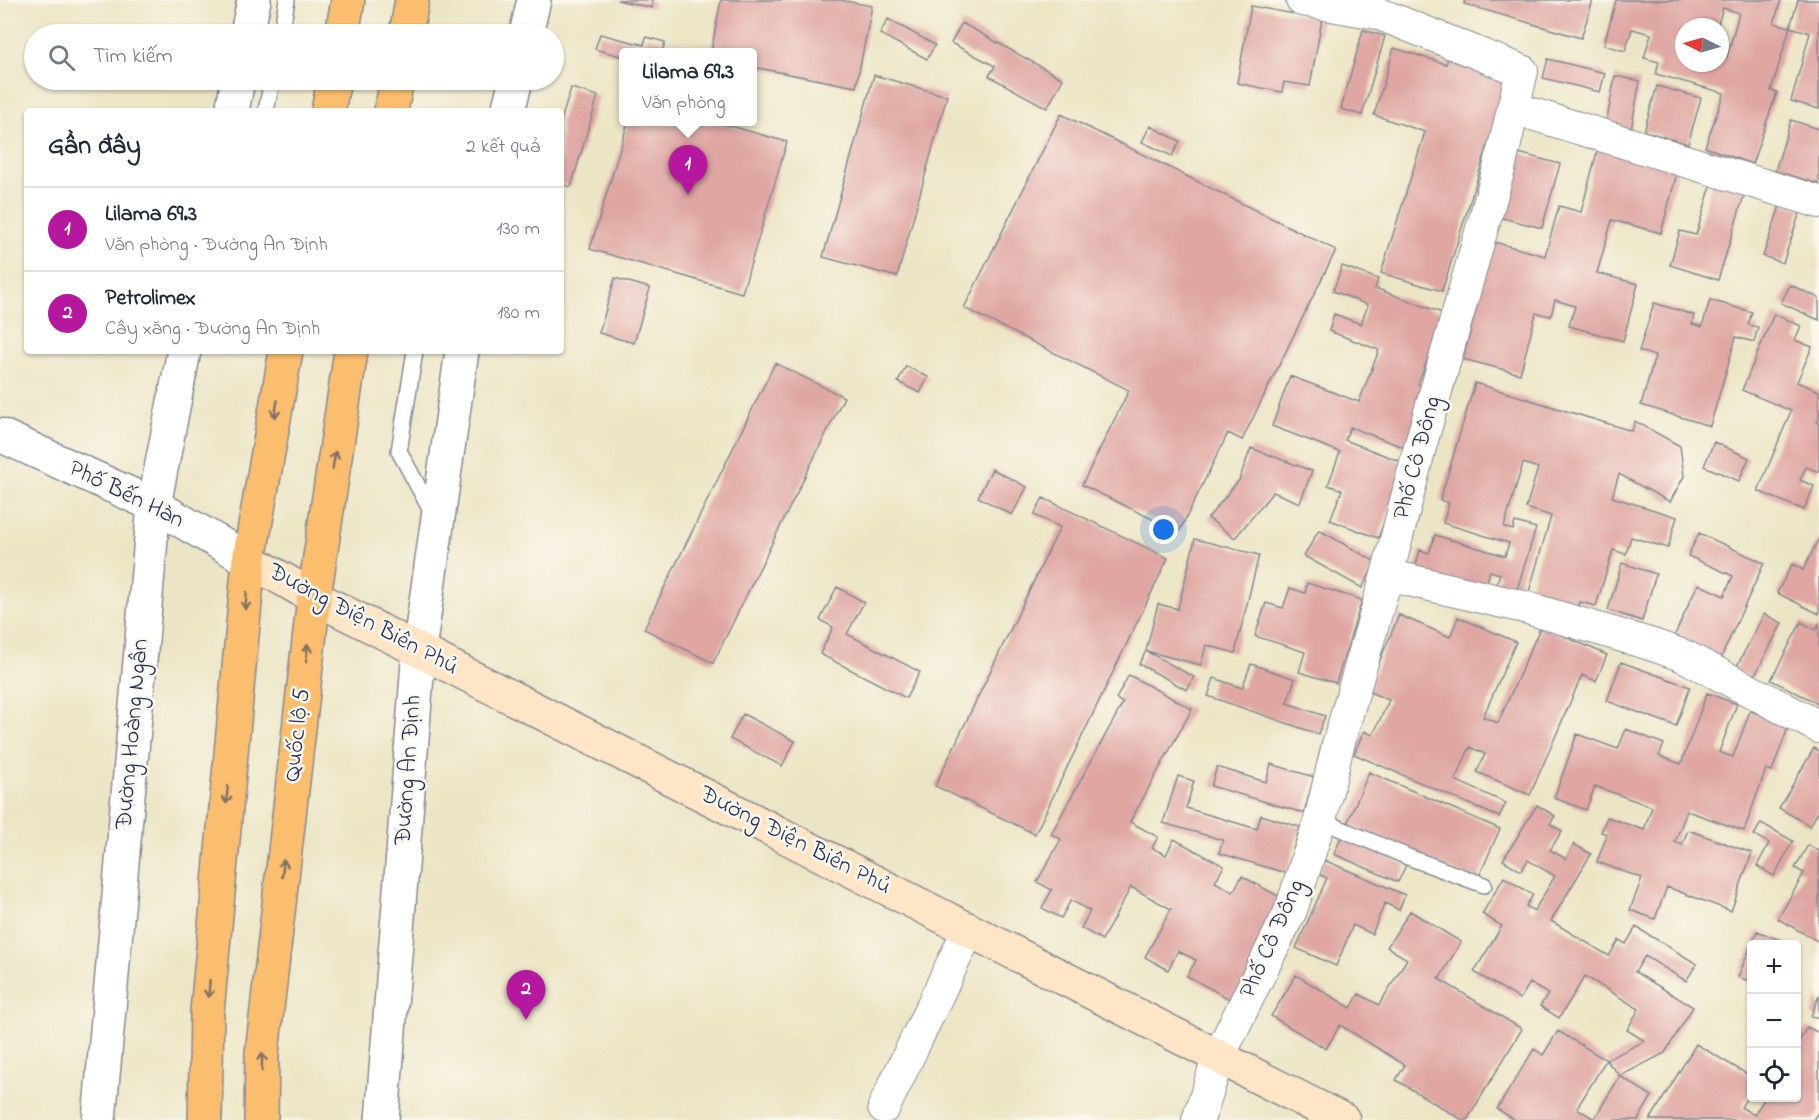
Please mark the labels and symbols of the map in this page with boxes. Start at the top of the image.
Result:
north arrow [1675,18,1729,72]
pin: 1 [668,146,708,195]
street label: Phố Cô Đông [1385,392,1451,524]
one-way arrow [270,398,281,418]
one-way arrow [329,451,340,470]
street label: Phố Bến Hàn [62,452,190,538]
your location [1149,515,1178,544]
street label: Đường Điện Biên Phủ [261,555,464,685]
one-way arrow [240,591,251,611]
street label: Đường Hoàng Ngân [107,637,159,832]
one-way arrow [302,644,313,663]
street label: Quốc lộ 5 [276,686,320,783]
street label: Đường An Định [386,694,432,847]
street label: Đường Điện Biên Phủ [692,777,897,905]
one-way arrow [221,785,232,805]
one-way arrow [278,858,289,878]
street label: Phố Cô Đông [1231,874,1315,1004]
pin: 2 [506,970,546,1020]
one-way arrow [203,979,214,999]
one-way arrow [257,1052,268,1072]

